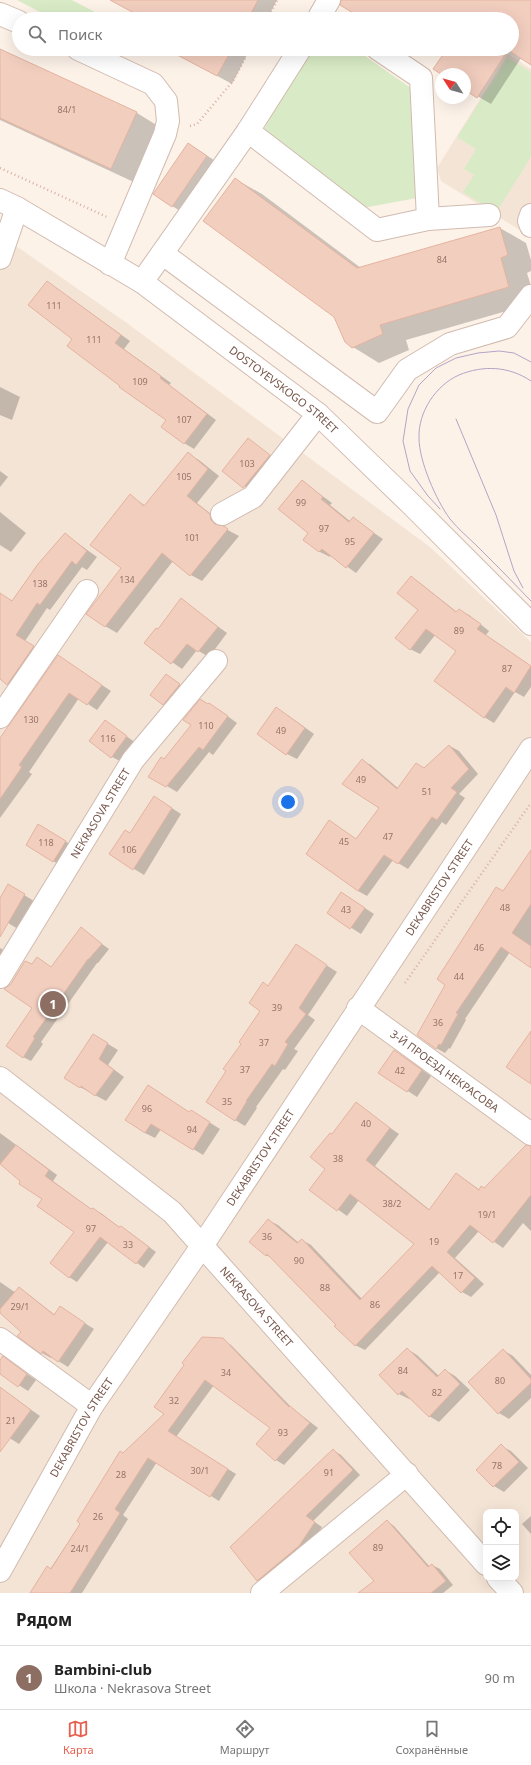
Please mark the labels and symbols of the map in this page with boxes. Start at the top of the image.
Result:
north arrow [435,68,471,104]
house number: 84/1 [58,103,76,116]
house number: 84 [437,253,447,266]
house number: 111 [46,299,62,312]
house number: 111 [86,333,102,346]
street label: DOSTOYEVSKOGO STREET [227,342,342,436]
house number: 109 [132,375,148,388]
house number: 107 [176,413,192,426]
house number: 103 [239,457,255,470]
house number: 105 [176,470,192,483]
house number: 99 [296,496,306,509]
house number: 97 [319,522,329,535]
house number: 101 [184,531,200,544]
house number: 95 [345,535,355,548]
house number: 134 [119,573,135,586]
house number: 138 [32,577,48,590]
house number: 89 [454,624,464,637]
house number: 87 [502,662,512,675]
house number: 130 [23,713,39,726]
house number: 110 [198,719,214,732]
house number: 49 [276,724,286,737]
house number: 116 [100,732,116,745]
street label: NEKRASOVA STREET [67,765,133,861]
house number: 49 [356,773,366,786]
house number: 51 [422,785,432,798]
your location [278,792,298,812]
house number: 47 [383,830,393,843]
house number: 45 [339,835,349,848]
house number: 118 [38,836,54,849]
street label: DEKABRISTOV STREET [401,836,476,939]
house number: 106 [121,843,137,856]
house number: 48 [500,901,510,914]
house number: 43 [341,903,351,916]
house number: 46 [474,941,484,954]
house number: 44 [454,970,464,983]
pin: 1 [40,989,66,1019]
house number: 39 [272,1001,282,1014]
house number: 36 [433,1016,443,1029]
street label: 3-Й ПРОЕЗД НЕКРАСОВА [387,1026,503,1116]
house number: 37 [259,1036,269,1049]
house number: 37 [240,1063,250,1076]
house number: 42 [395,1064,405,1077]
house number: 35 [222,1095,232,1108]
house number: 96 [142,1102,152,1115]
street label: DEKABRISTOV STREET [223,1106,298,1209]
house number: 40 [361,1117,371,1130]
house number: 94 [187,1123,197,1136]
house number: 38 [333,1152,343,1165]
house number: 38/2 [383,1197,401,1210]
house number: 19/1 [478,1208,496,1221]
house number: 97 [86,1222,96,1235]
house number: 36 [262,1230,272,1243]
house number: 19 [429,1235,439,1248]
house number: 33 [123,1238,133,1251]
house number: 90 [294,1254,304,1267]
street label: NEKRASOVA STREET [217,1263,297,1350]
house number: 17 [453,1269,463,1282]
house number: 88 [320,1281,330,1294]
house number: 86 [370,1298,380,1311]
house number: 29/1 [11,1300,29,1313]
house number: 84 [398,1364,408,1377]
house number: 34 [221,1366,231,1379]
house number: 80 [495,1374,505,1387]
street label: DEKABRISTOV STREET [46,1375,116,1480]
house number: 82 [432,1386,442,1399]
house number: 32 [169,1394,179,1407]
house number: 21 [6,1414,16,1427]
house number: 93 [278,1426,288,1439]
house number: 78 [492,1459,502,1472]
house number: 30/1 [191,1464,209,1477]
house number: 91 [324,1466,334,1479]
house number: 28 [116,1468,126,1481]
house number: 26 [93,1510,103,1523]
house number: 89 [373,1541,383,1554]
house number: 24/1 [71,1542,89,1555]

